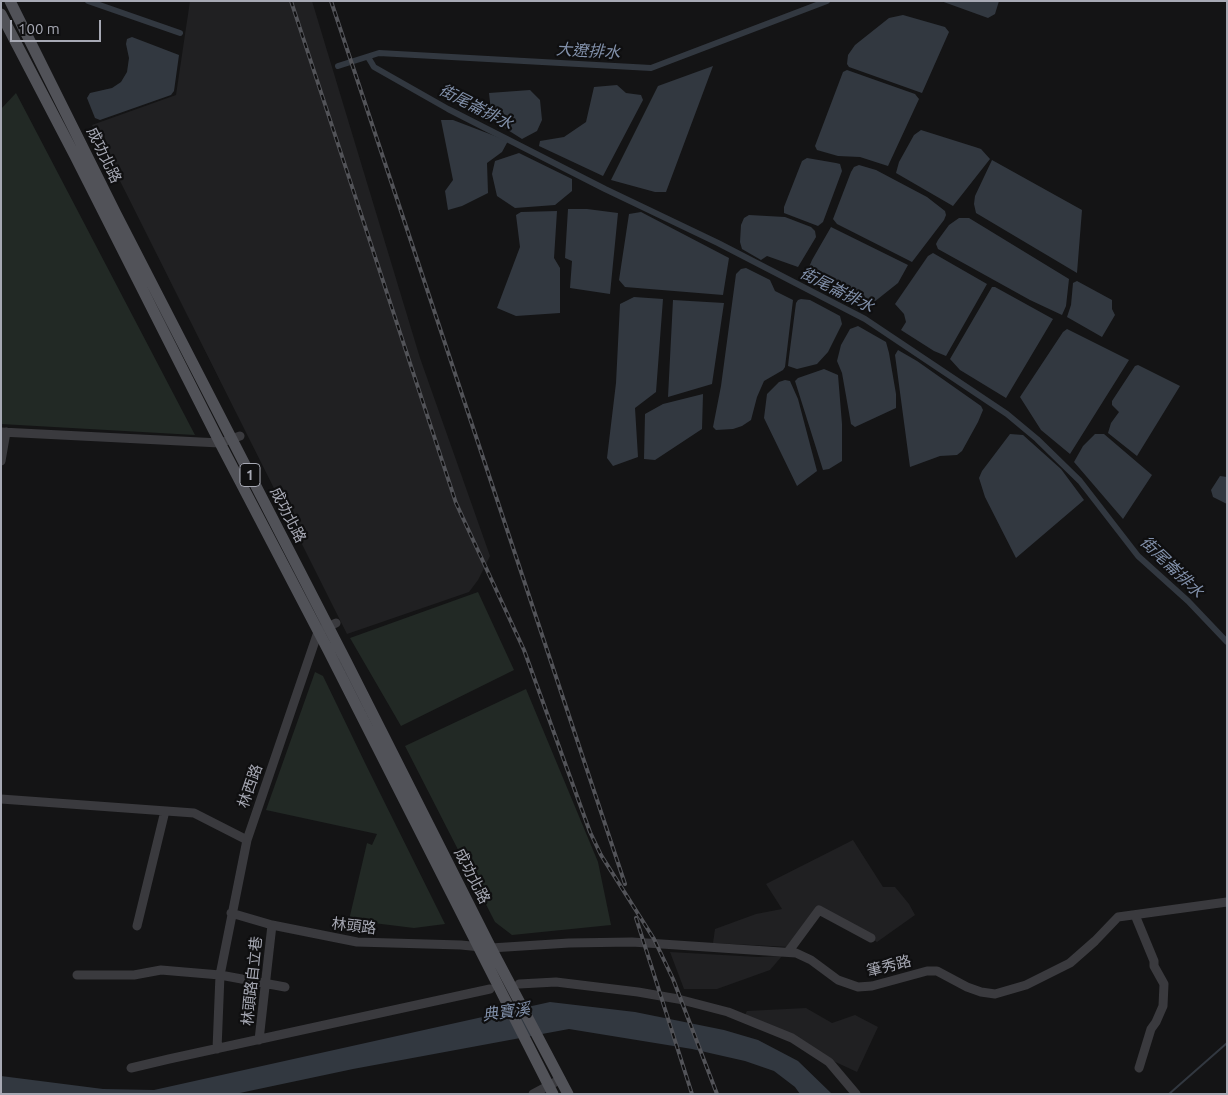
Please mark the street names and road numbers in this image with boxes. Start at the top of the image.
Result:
street label: 成功北路 [83,124,125,186]
road number: 1 [240,464,260,486]
street label: 成功北路 [266,484,310,546]
street label: 林西路 [234,762,266,810]
street label: 成功北路 [450,845,494,907]
street label: 林頭路 [331,914,377,938]
street label: 林頭路自立巷 [238,935,266,1027]
street label: 筆秀路 [865,952,913,980]

